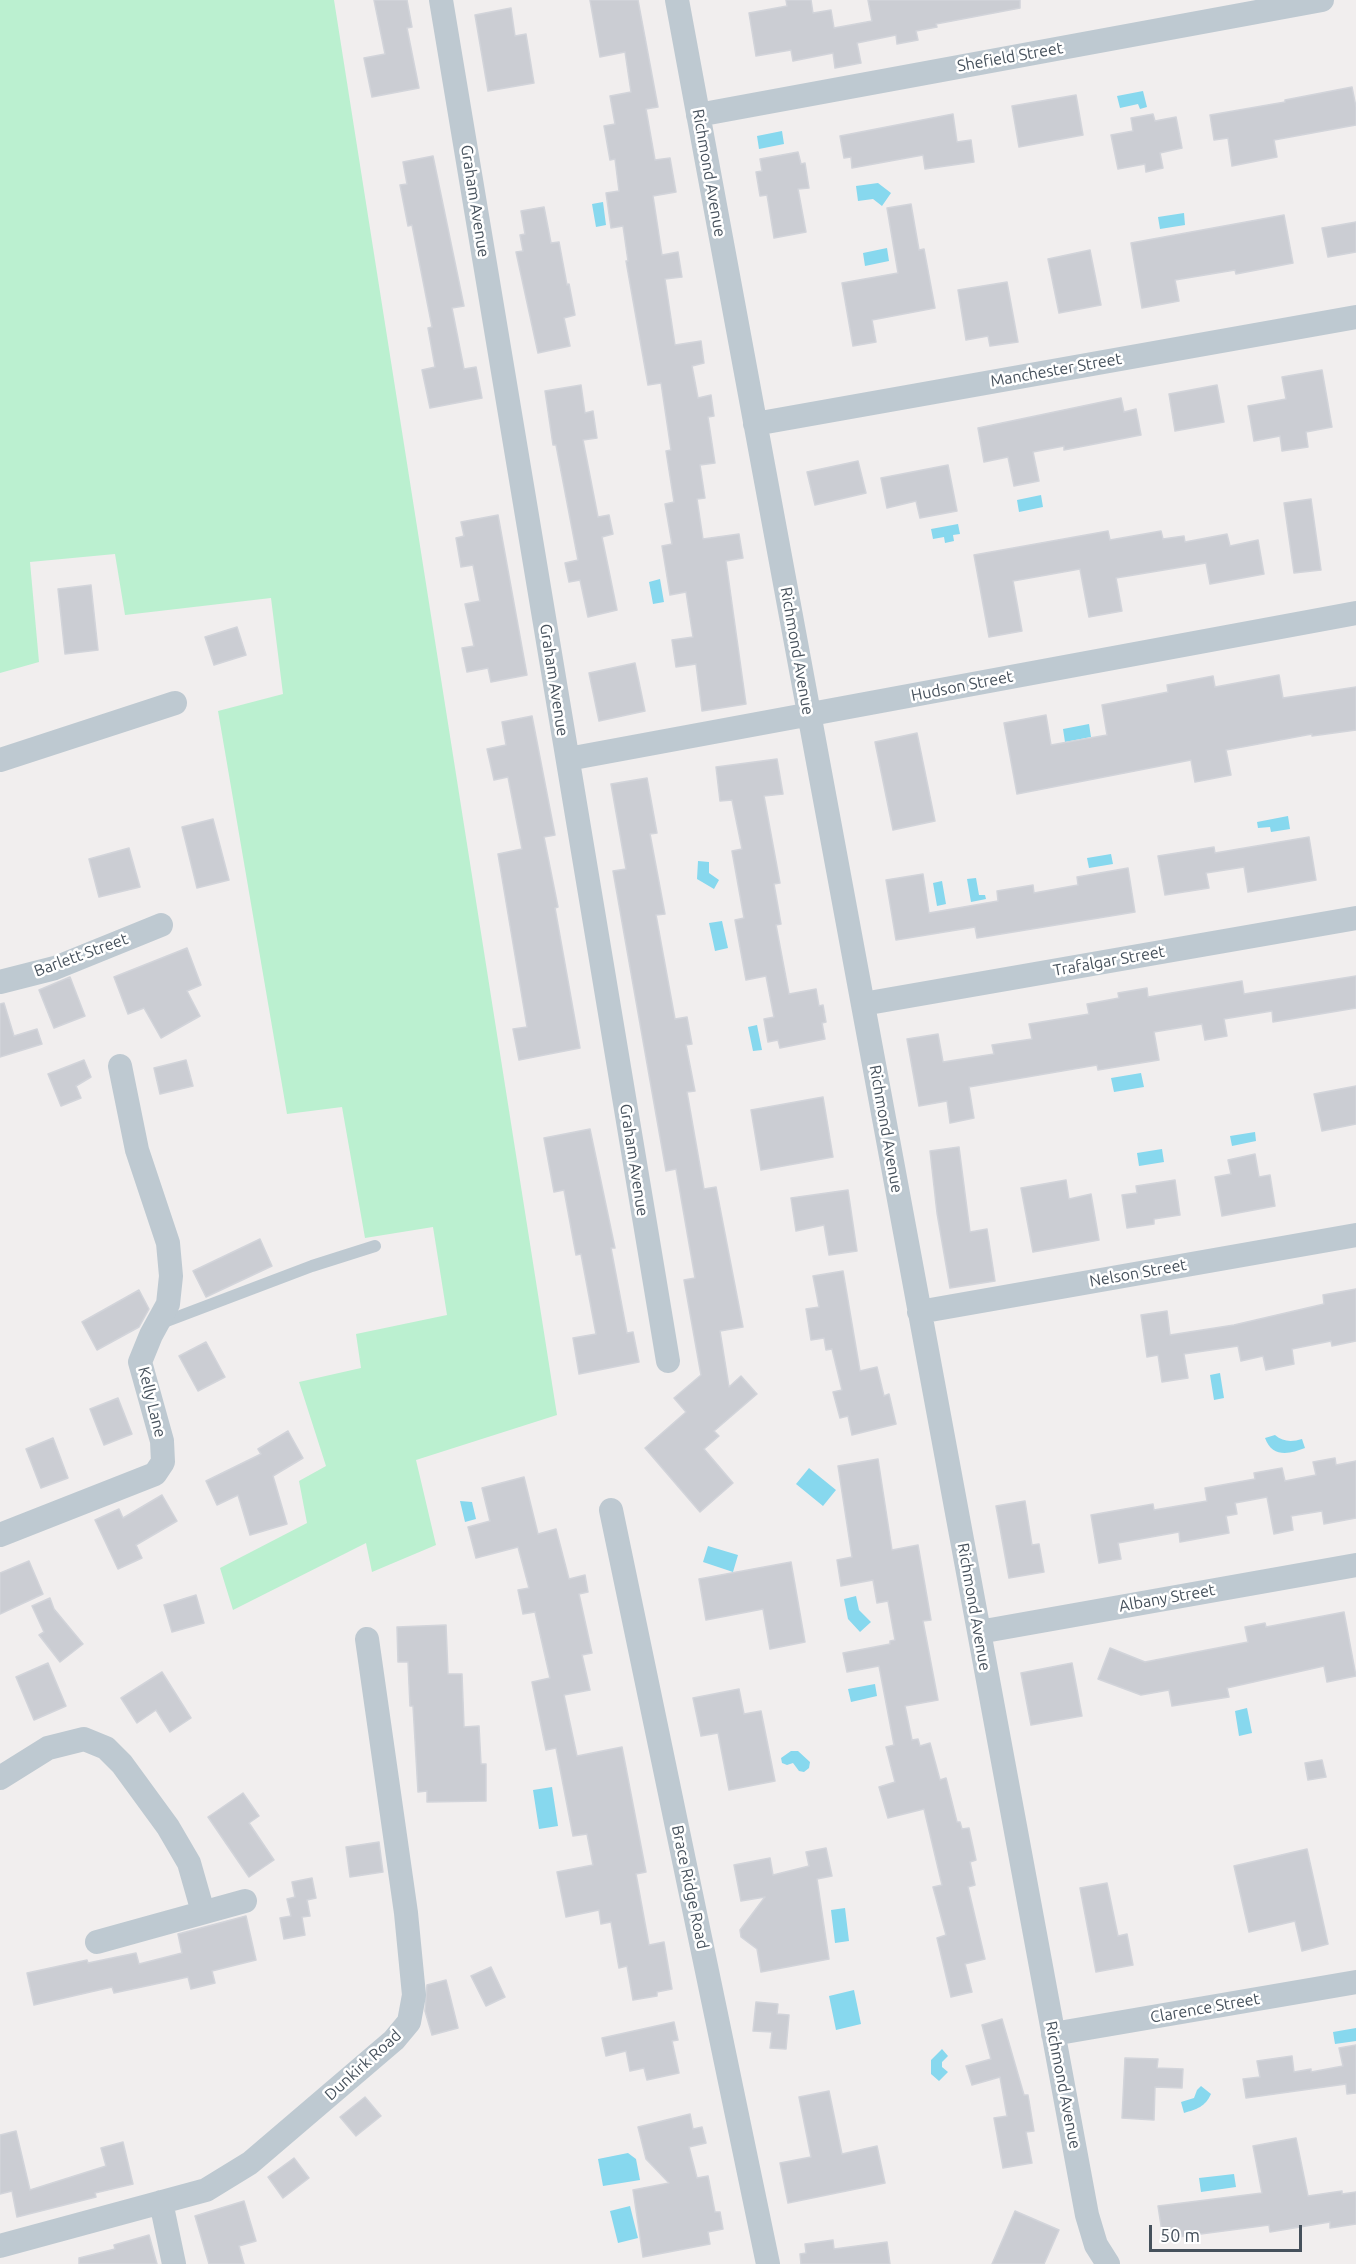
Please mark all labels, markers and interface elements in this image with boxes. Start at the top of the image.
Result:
street label: Shefield Street [956,38,1064,76]
street label: Richmond Avenue [688,107,730,239]
street label: Graham Avenue [457,143,493,259]
street label: Manchester Street [989,349,1123,391]
street label: Richmond Avenue [776,585,818,717]
street label: Graham Avenue [536,622,572,738]
street label: Hudson Street [909,667,1015,705]
street label: Barlett Street [31,929,131,981]
street label: Trafalgar Street [1052,942,1166,980]
street label: Richmond Avenue [865,1063,907,1195]
street label: Graham Avenue [616,1102,652,1218]
street label: Nelson Street [1088,1255,1188,1291]
street label: Kelly Lane [134,1365,170,1439]
street label: Richmond Avenue [953,1541,995,1673]
street label: Albany Street [1117,1580,1217,1616]
street label: Brace Ridge Road [667,1823,713,1951]
street label: Clarence Street [1149,1989,1261,2027]
street label: Richmond Avenue [1041,2020,1085,2150]
street label: Dunkirk Road [321,2026,405,2104]
scale bar [1152,2213,1305,2251]
text: 50 m [1160,2225,1200,2245]

